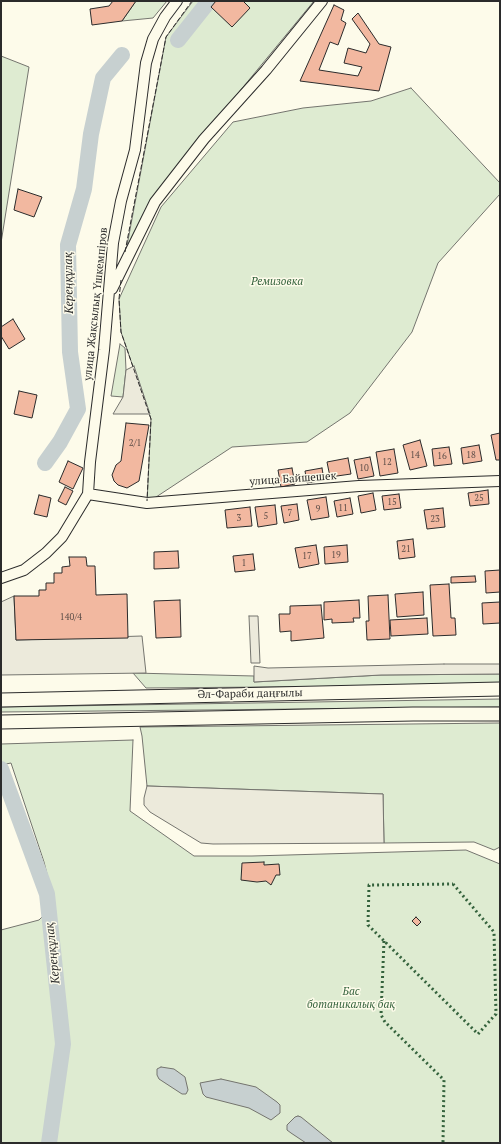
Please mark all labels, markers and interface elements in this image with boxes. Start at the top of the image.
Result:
street label: улица Жақсылық Үшкемпіров [81,227,111,381]
water label: Кереңқұлақ [61,252,77,314]
park label: Ремизовка [251,275,303,289]
house number: 2/1 [129,438,141,448]
house number: 14 [410,450,420,460]
house number: 18 [466,450,476,460]
house number: 16 [437,451,447,461]
house number: 12 [382,457,392,467]
house number: 10 [359,463,369,473]
street label: улица Байшешек [249,469,337,489]
house number: 25 [474,493,484,503]
house number: 15 [387,497,397,507]
house number: 11 [338,503,348,513]
house number: 9 [316,504,320,514]
house number: 7 [288,508,292,518]
house number: 5 [264,511,268,521]
house number: 3 [237,513,241,523]
house number: 23 [430,514,440,524]
house number: 21 [401,544,411,554]
house number: 19 [331,550,341,560]
house number: 17 [302,551,312,561]
house number: 1 [242,558,246,568]
house number: 140/4 [60,612,82,622]
street label: Әл-Фараби даңғылы [197,686,303,702]
water label: Кереңқұлақ [43,922,63,984]
park label: Бас ботаникалық бақ [307,985,395,1011]

